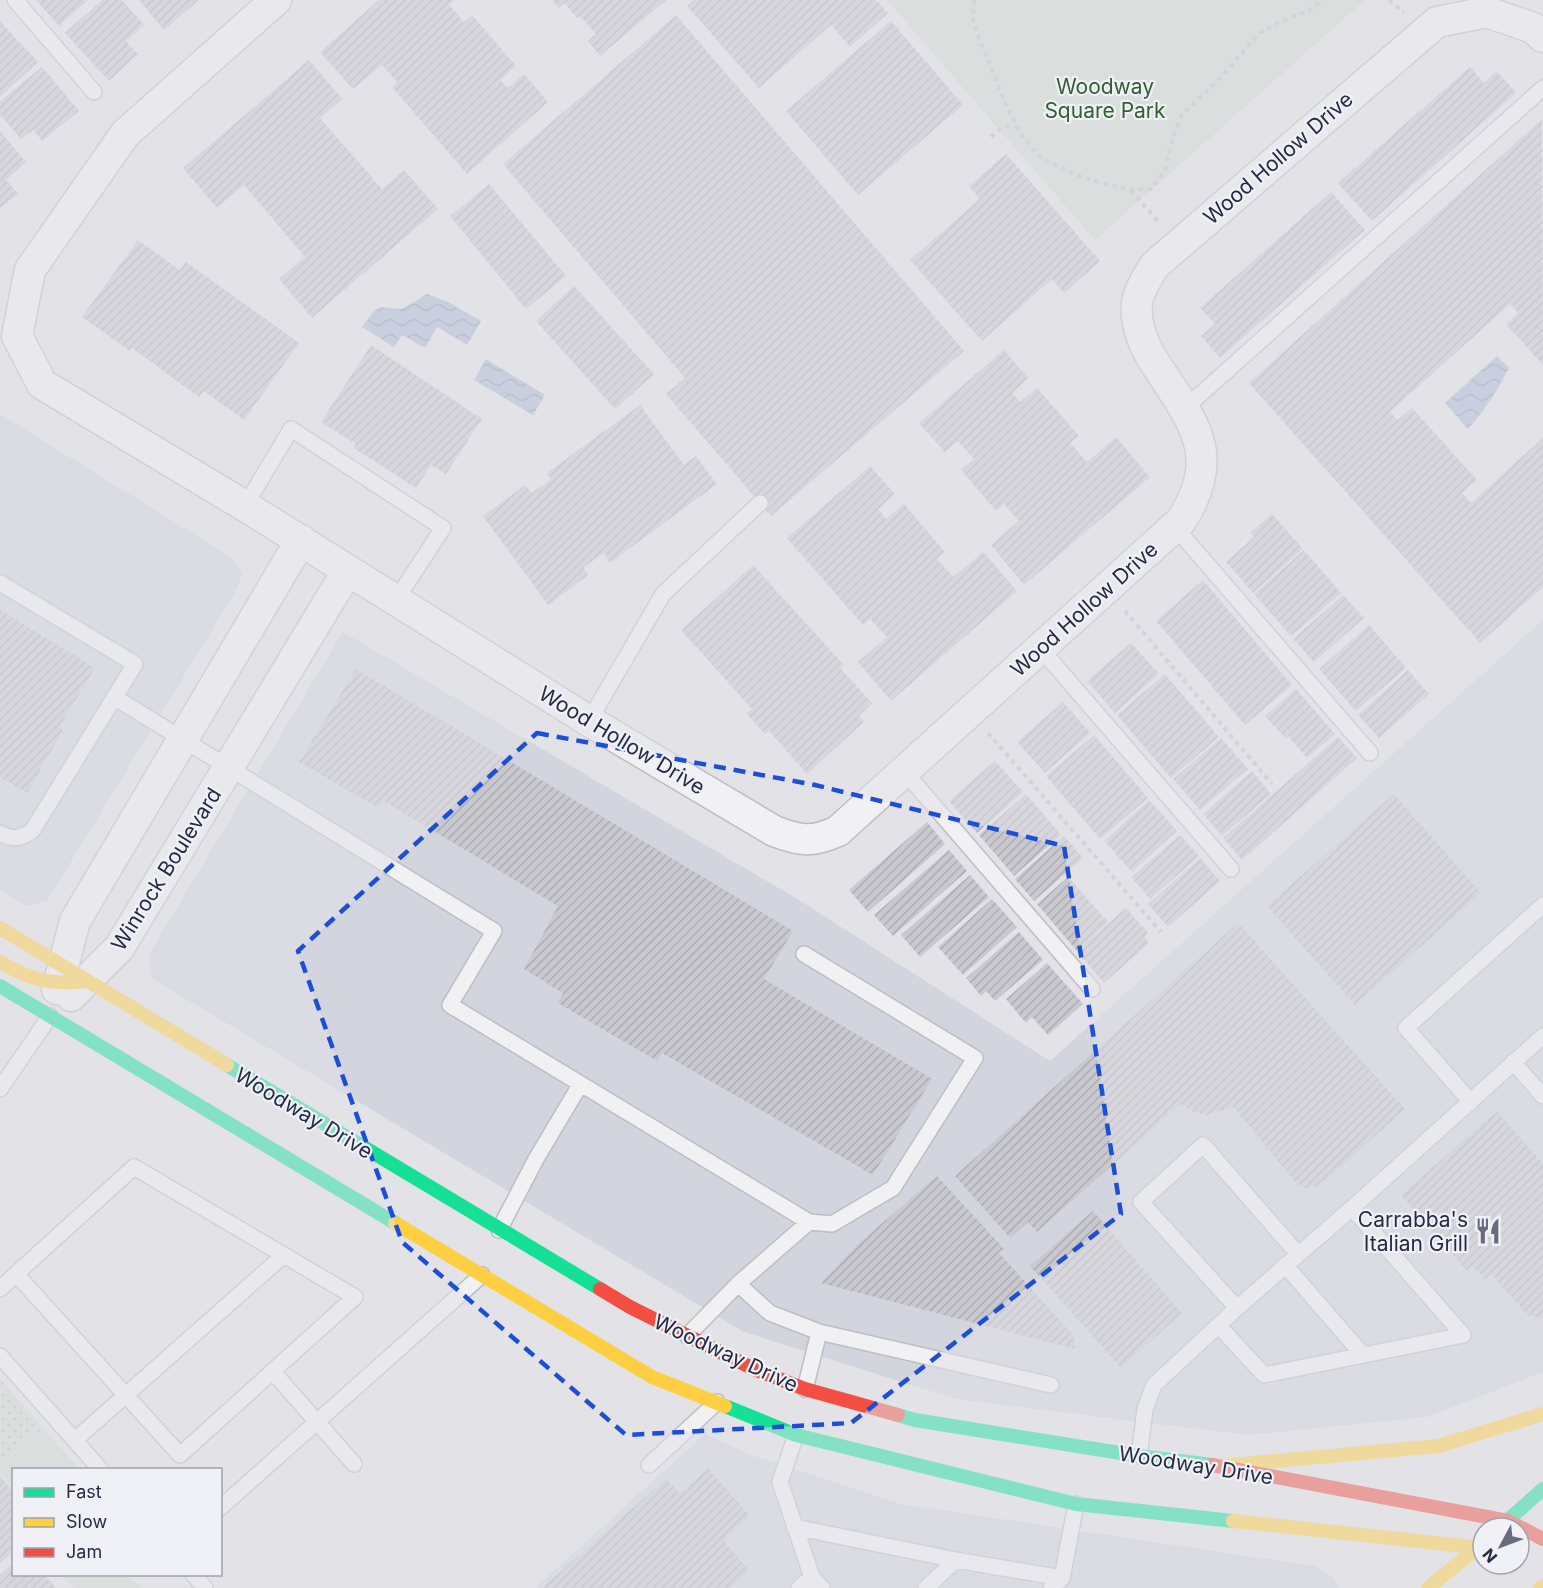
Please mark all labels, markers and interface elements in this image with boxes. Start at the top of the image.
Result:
park label: Woodway Square Park [1044,74,1166,123]
street label: Wood Hollow Drive [1198,86,1358,230]
street label: Wood Hollow Drive [1005,536,1163,682]
street label: Wood Hollow Drive [534,681,710,799]
street label: Winrock Boulevard [106,783,226,955]
street label: Woodway Drive [231,1062,377,1164]
place label: Carrabba's Italian Grill [1358,1207,1468,1256]
restaurant icon: Carrabba's Italian Grill [1473,1216,1503,1246]
street label: Woodway Drive [650,1309,802,1397]
street label: Woodway Drive [1117,1440,1275,1490]
legend [12,1468,222,1576]
text: Fast [66,1481,102,1502]
text: Slow [66,1511,107,1532]
north arrow [1471,1516,1531,1576]
text: Jam [66,1541,102,1562]
text: N [1478,1545,1501,1567]

